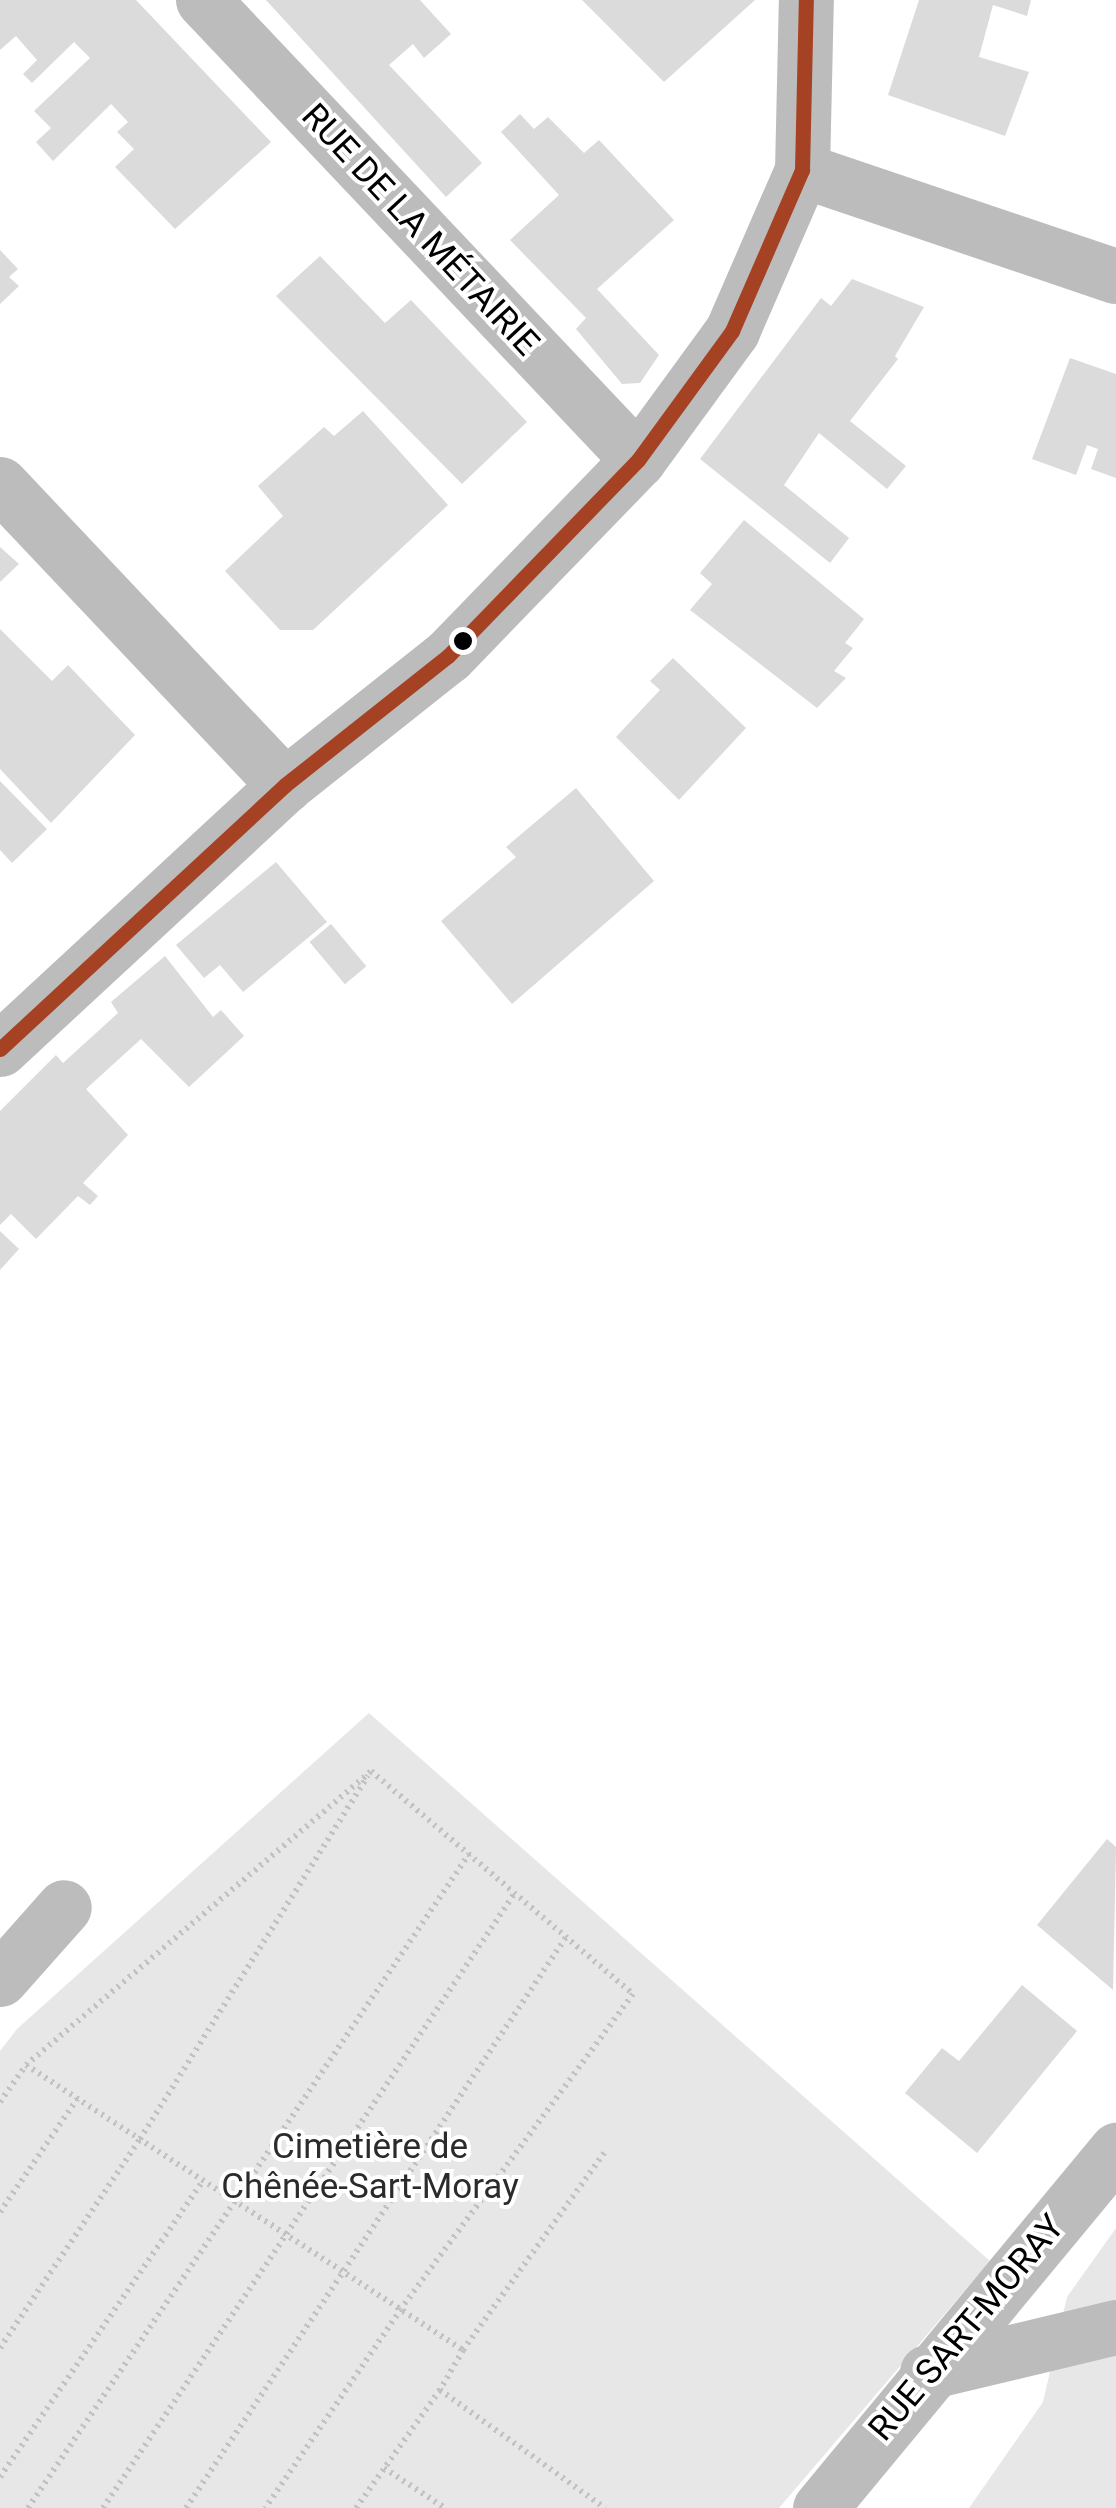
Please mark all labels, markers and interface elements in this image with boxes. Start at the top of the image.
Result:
street label: RUE DE LA MÉTAIRIE [293,95,547,365]
unlabelled marker [453,631,473,651]
park label: Cimetière de Chênée-Sart-Moray [221,2126,519,2208]
street label: RUE SART-MORAY [860,2207,1074,2449]

